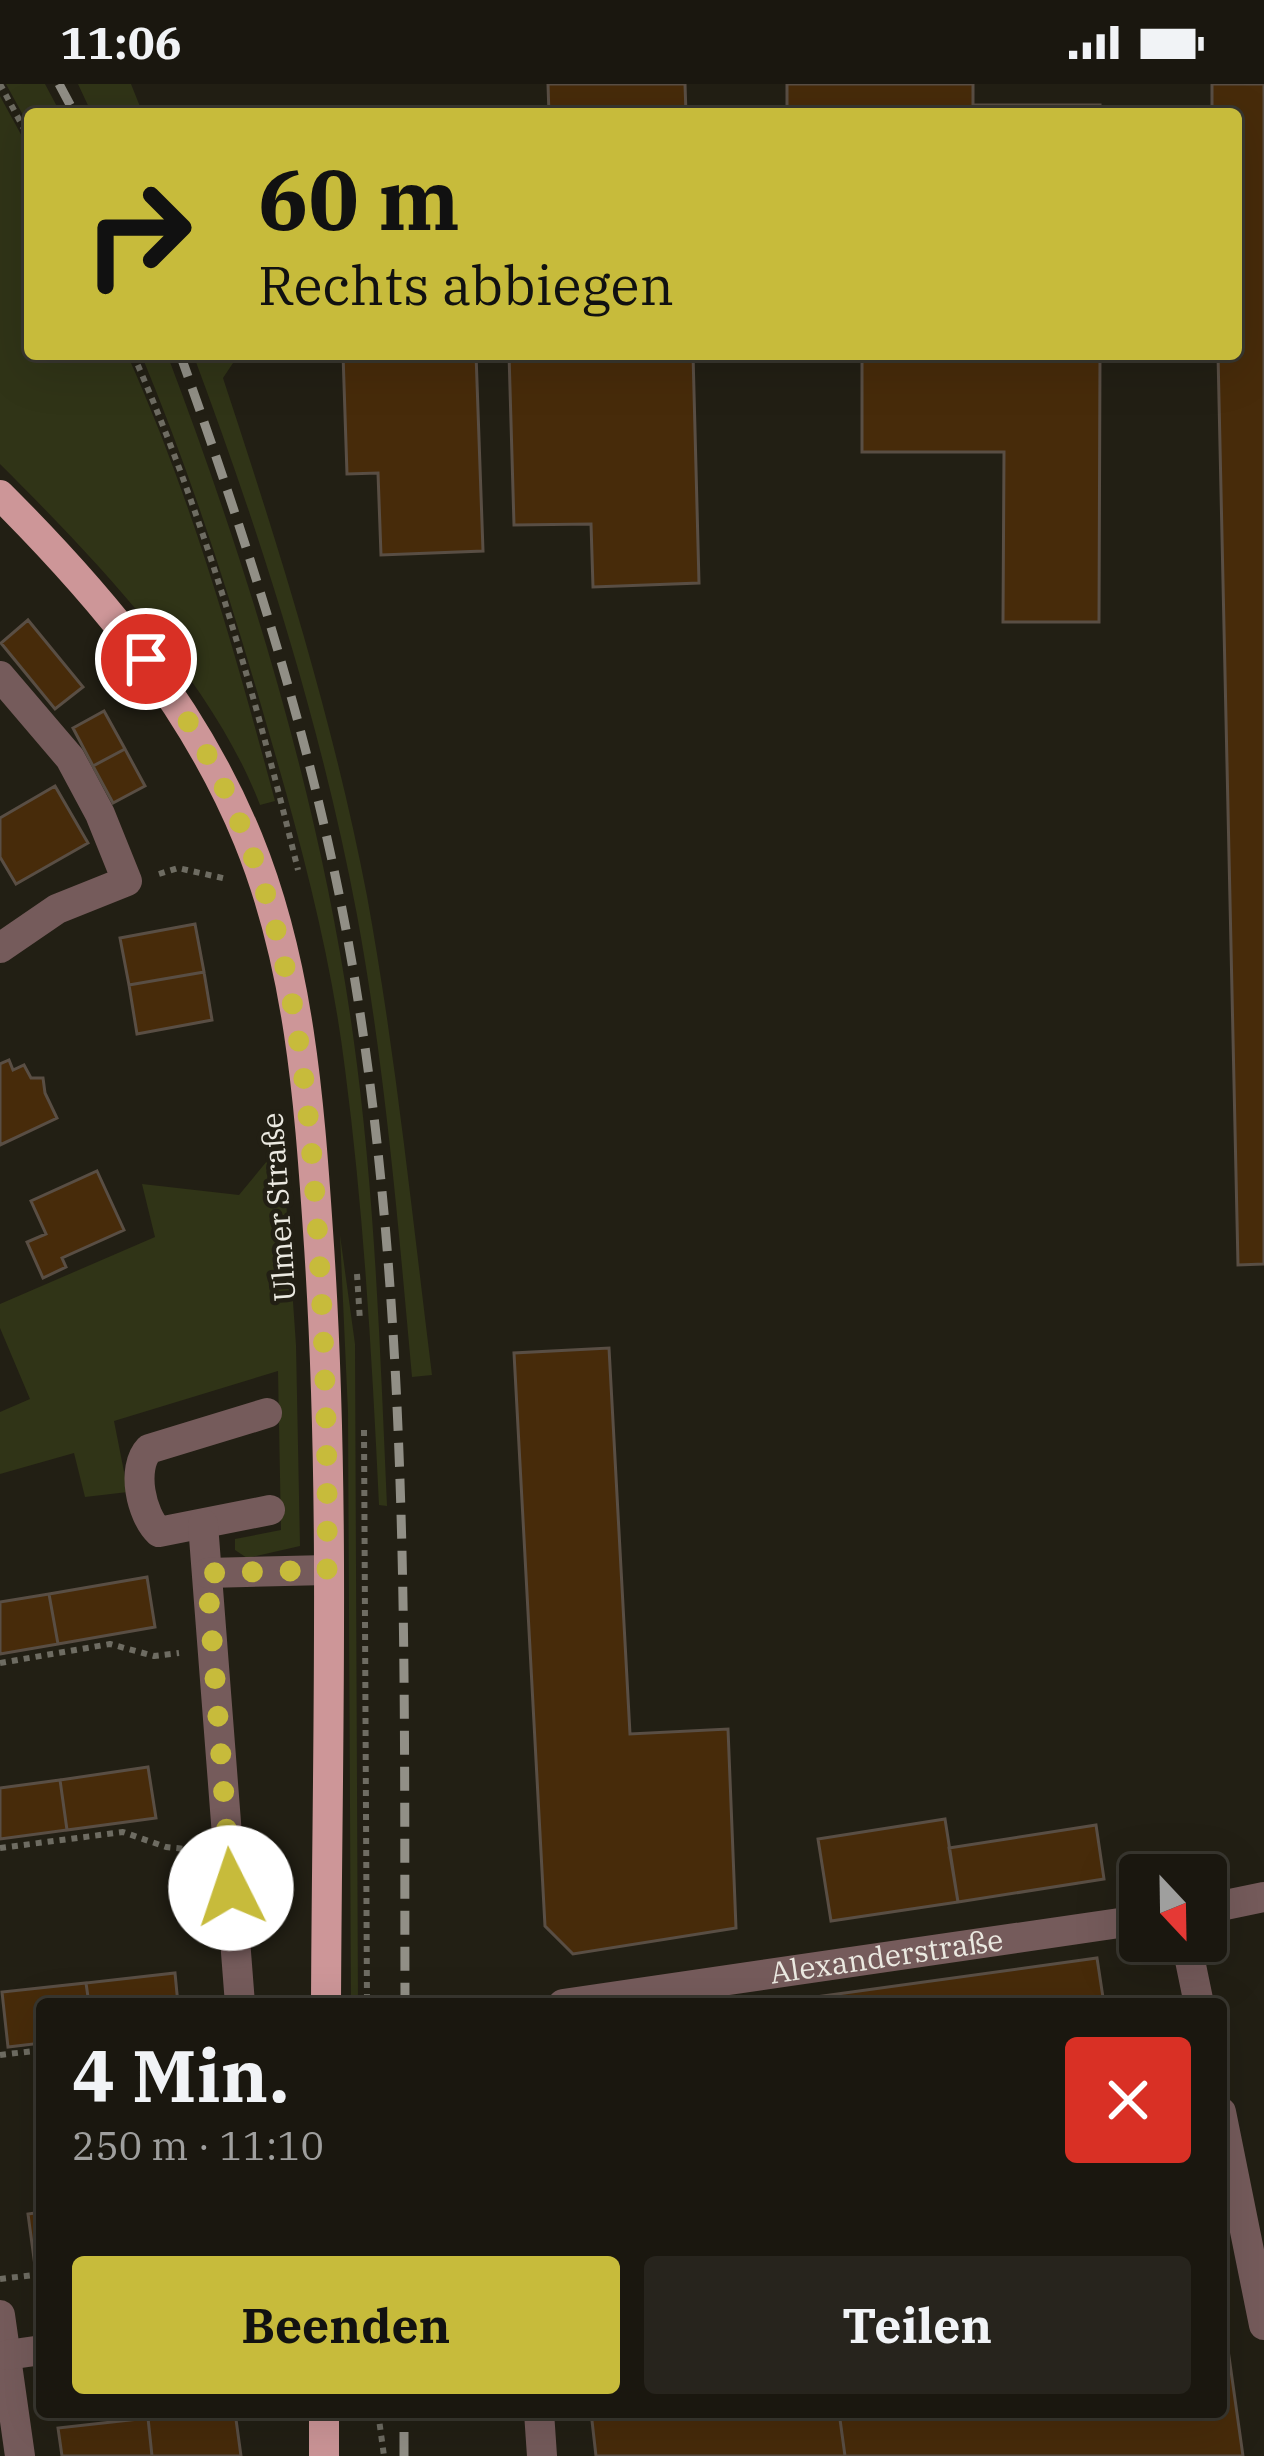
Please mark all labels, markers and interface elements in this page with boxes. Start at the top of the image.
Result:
text: 11:06 [60,13,182,71]
text: 60 m [258,144,460,253]
icon: right [60,156,216,312]
text: Rechts abbiegen [258,250,674,320]
pin [95,608,197,710]
icon: arrive [113,626,179,692]
street label: Ulmer Straße [251,1111,304,1303]
position arrow [168,1825,294,1951]
north arrow [1119,1854,1227,1962]
map controls [1119,1854,1227,1962]
street label: Alexanderstraße [767,1919,1006,1992]
text: 4 Min. [72,2028,289,2122]
button: close [1065,2037,1191,2163]
text: 250 m · 11:10 [72,2120,324,2171]
button: Beenden [72,2256,620,2394]
button: Teilen [644,2256,1191,2394]

